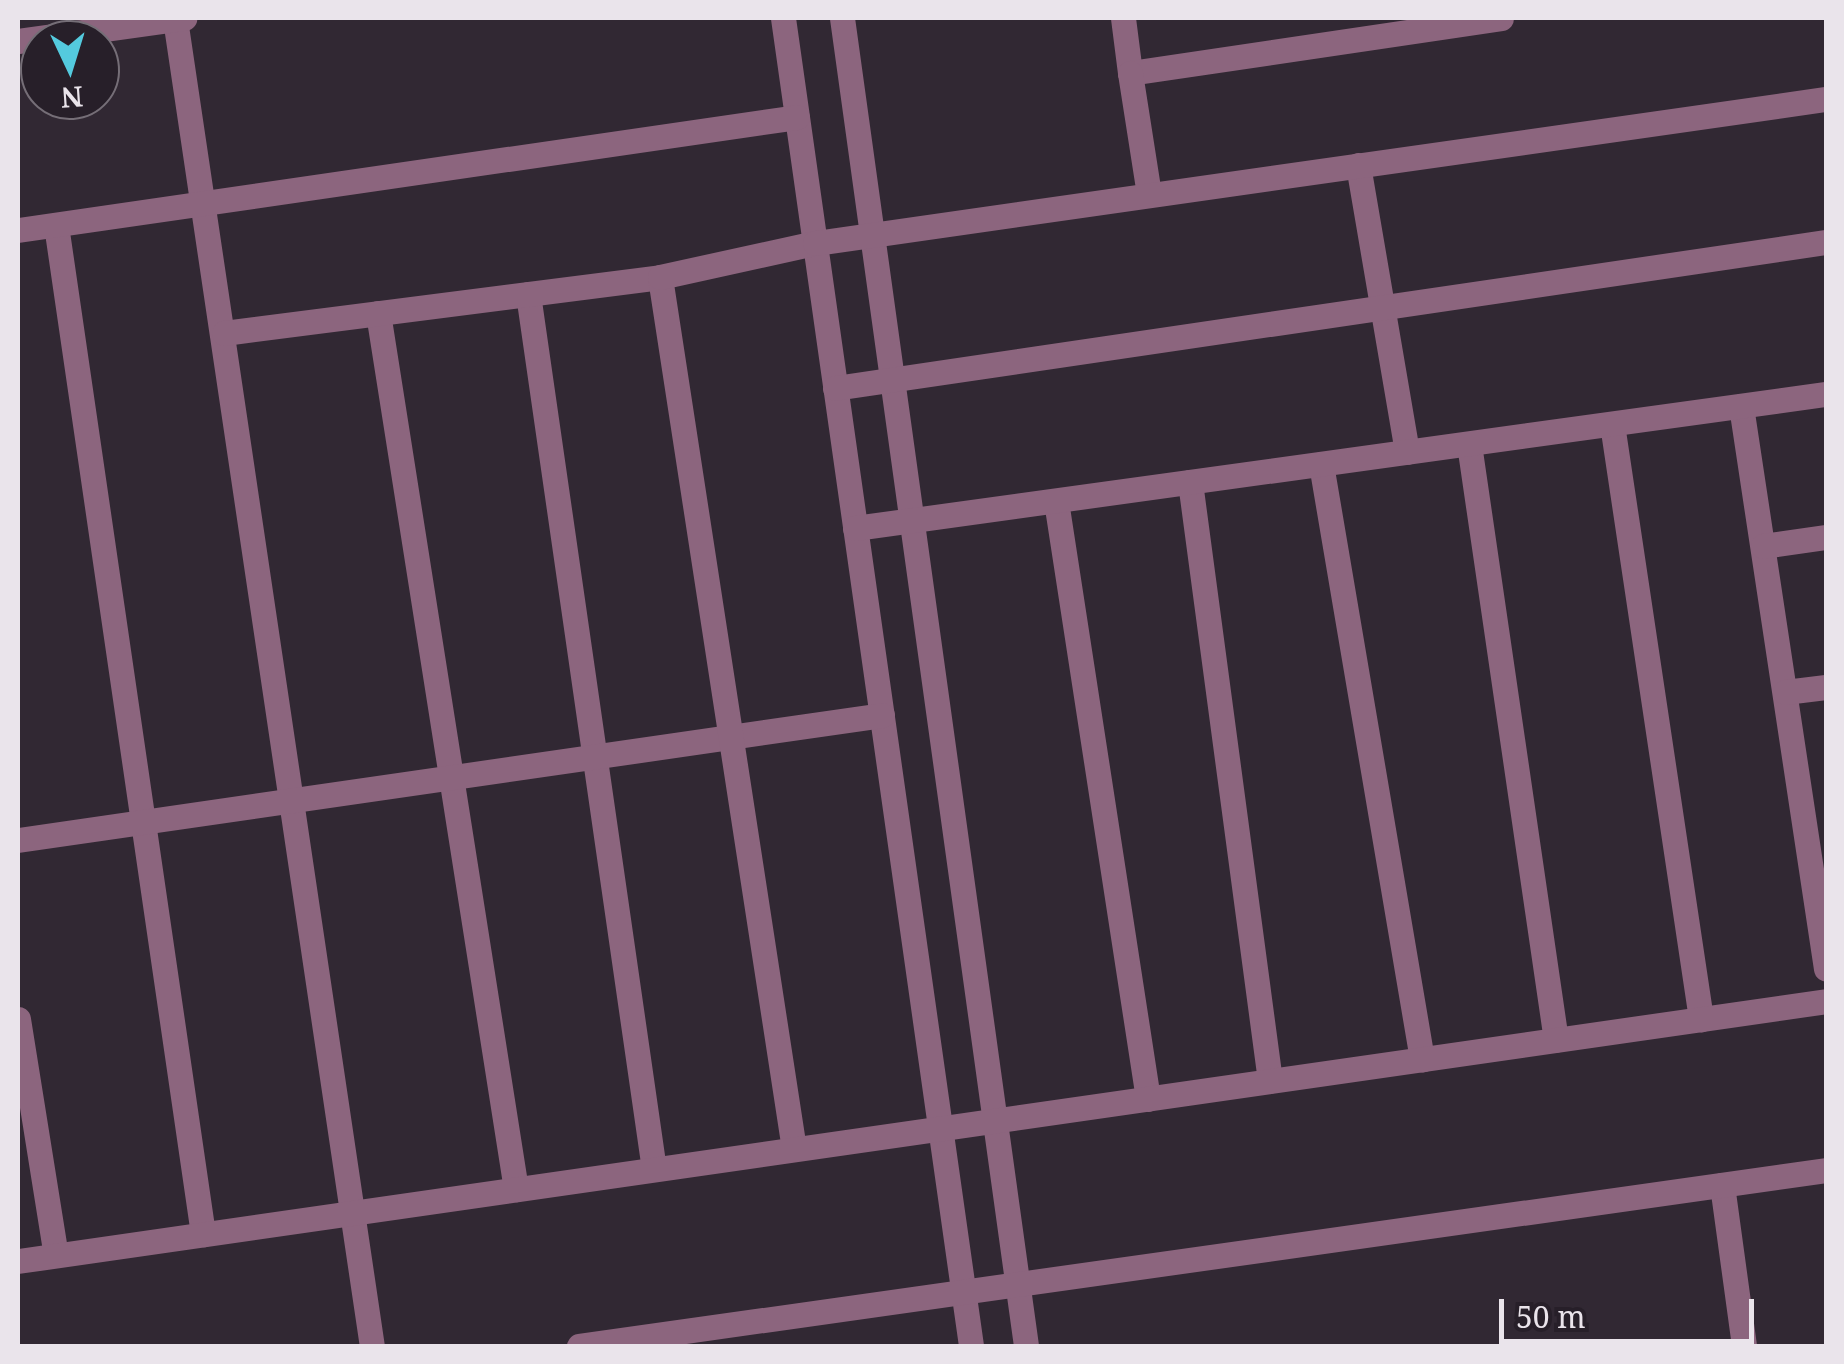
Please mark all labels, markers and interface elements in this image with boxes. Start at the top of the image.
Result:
north arrow [20,20,120,120]
text: N [60,78,84,118]
scale bar [1504,1279,1759,1341]
text: 50 m [1516,1296,1586,1337]

